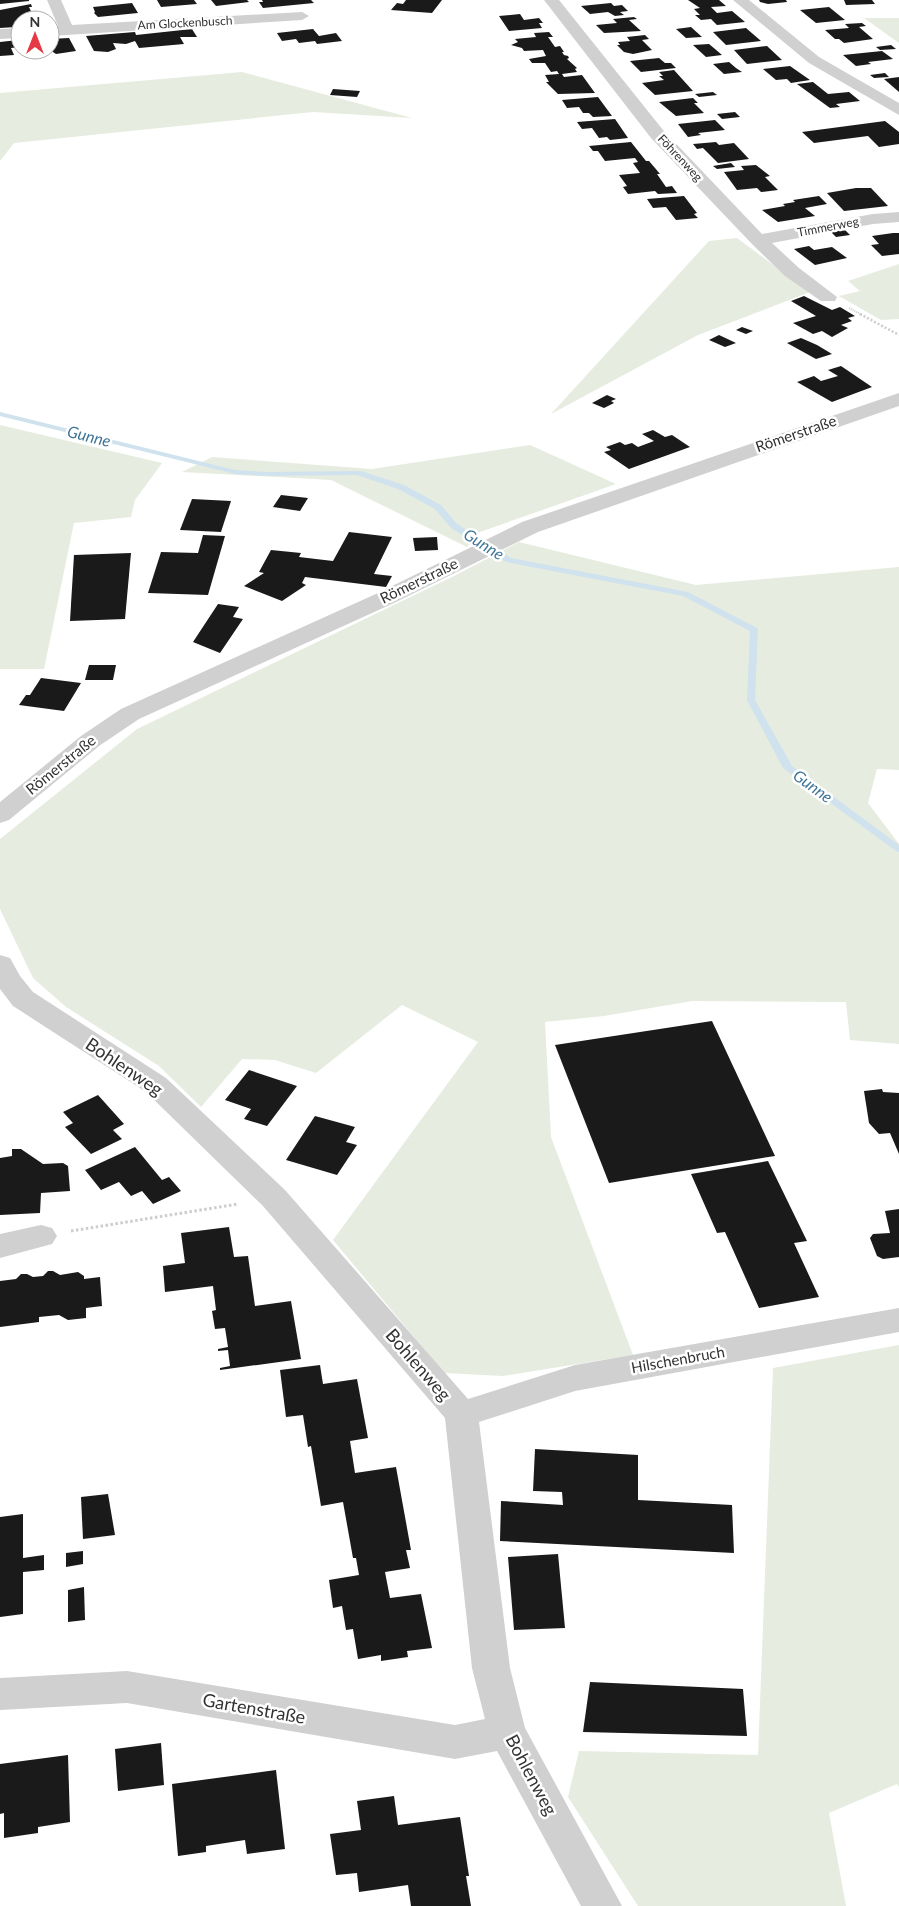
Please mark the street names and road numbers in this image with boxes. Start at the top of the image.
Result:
street label: Am Glockenbusch [137,13,233,32]
street label: Föhrenweg [655,131,706,184]
street label: Timmerweg [796,213,860,240]
street label: Römerstraße [753,411,839,455]
street label: Römerstraße [377,553,460,607]
street label: Römerstraße [22,731,99,798]
street label: Bohlenweg [82,1032,167,1100]
street label: Bohlenweg [381,1324,456,1405]
street label: Hilschenbruch [630,1342,726,1376]
street label: Gartenstraße [201,1688,307,1728]
street label: Bohlenweg [501,1730,562,1819]

